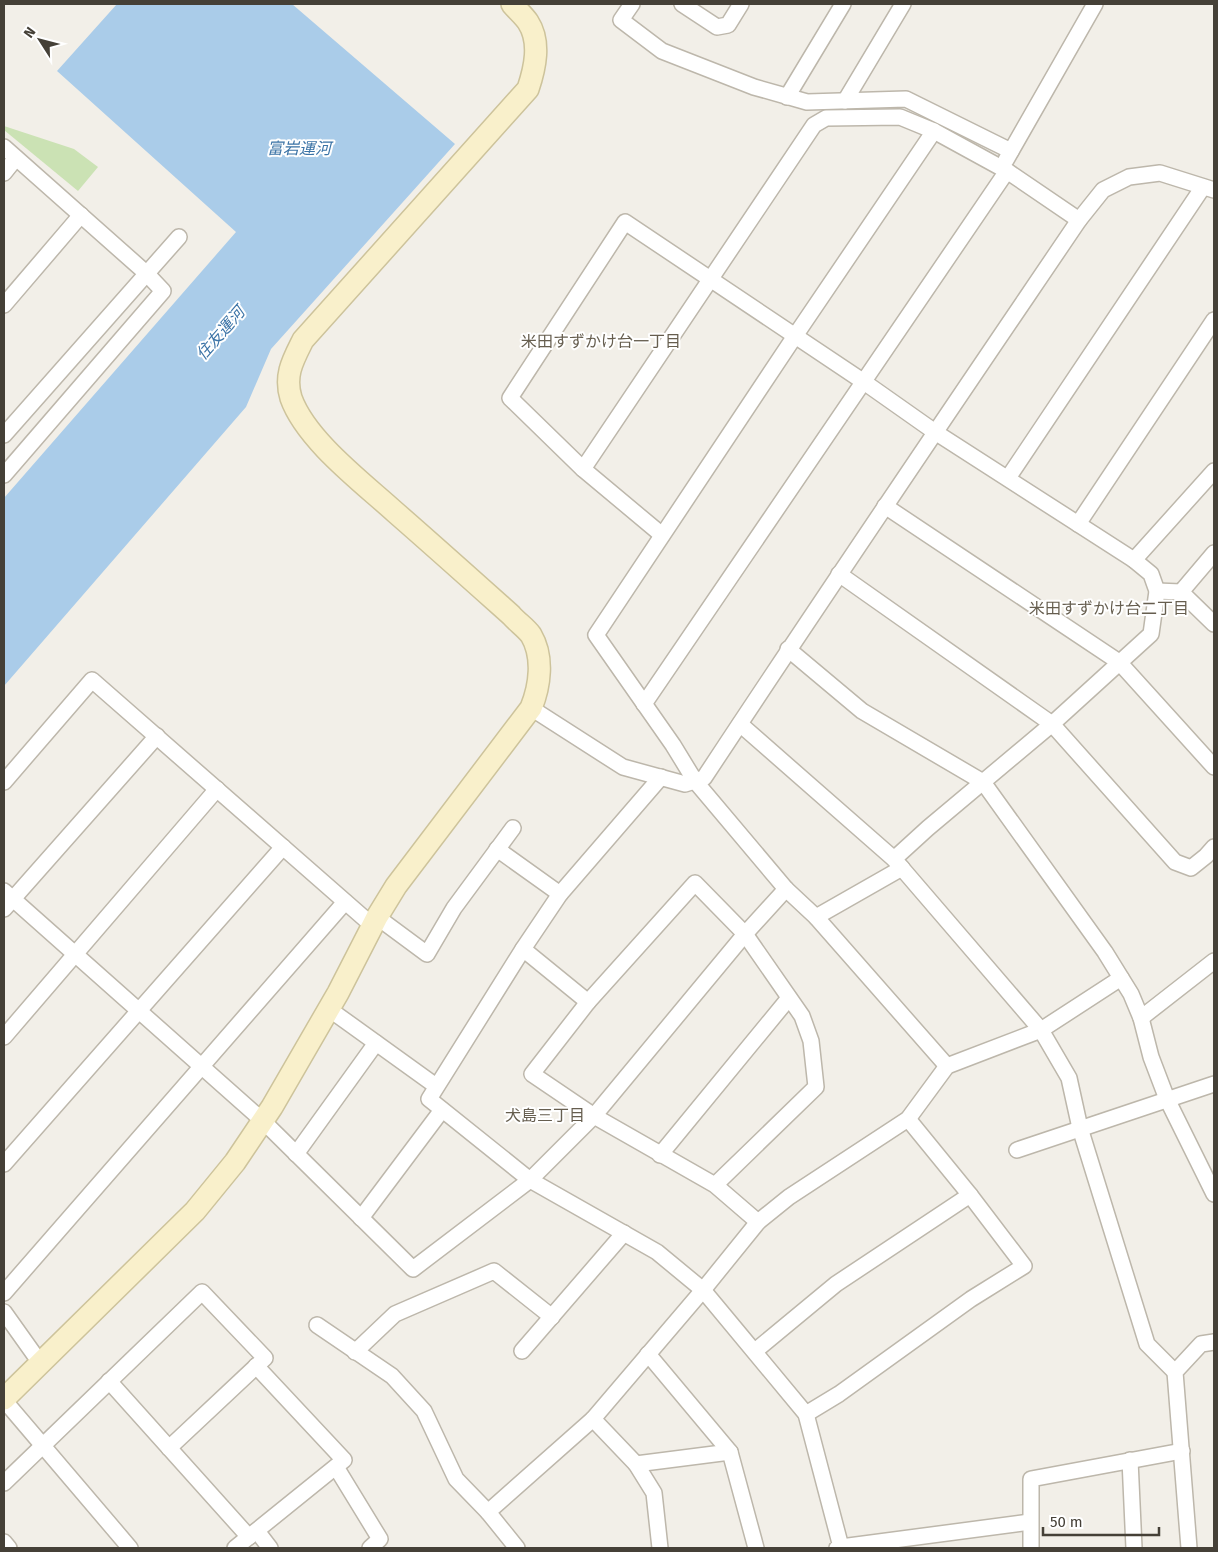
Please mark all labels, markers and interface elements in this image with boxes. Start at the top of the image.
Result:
north arrow [15,15,65,65]
text: N [20,24,39,41]
water label: 富岩運河 [267,139,334,158]
water label: 住友運河 [192,301,251,364]
district label: 米田すずかけ台一丁目 [521,332,681,351]
district label: 米田すずかけ台二丁目 [1029,599,1189,618]
district label: 犬島三丁目 [505,1106,585,1125]
scale bar [1043,1504,1159,1536]
text: 50 m [1050,1513,1083,1531]

